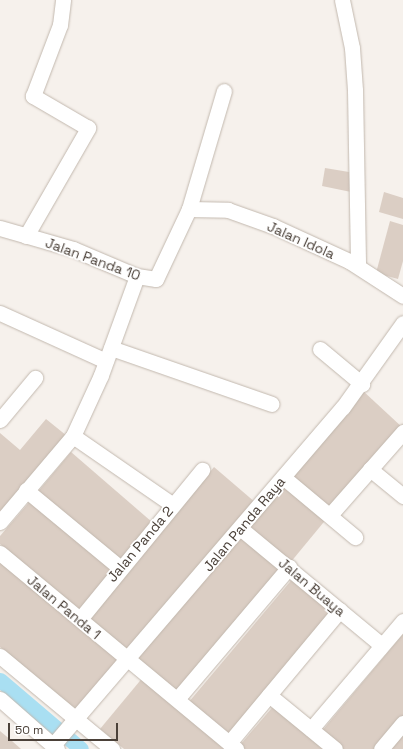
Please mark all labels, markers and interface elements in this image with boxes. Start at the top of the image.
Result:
street label: Jalan Idola [265,218,337,262]
street label: Jalan Panda 10 [43,234,143,284]
street label: Jalan Panda Raya [199,473,289,575]
street label: Jalan Panda 2 [103,503,177,585]
street label: Jalan Buaya [275,554,349,620]
street label: Jalan Panda 1 [24,571,104,643]
scale bar [10,715,120,741]
text: 50 m [15,722,43,738]

